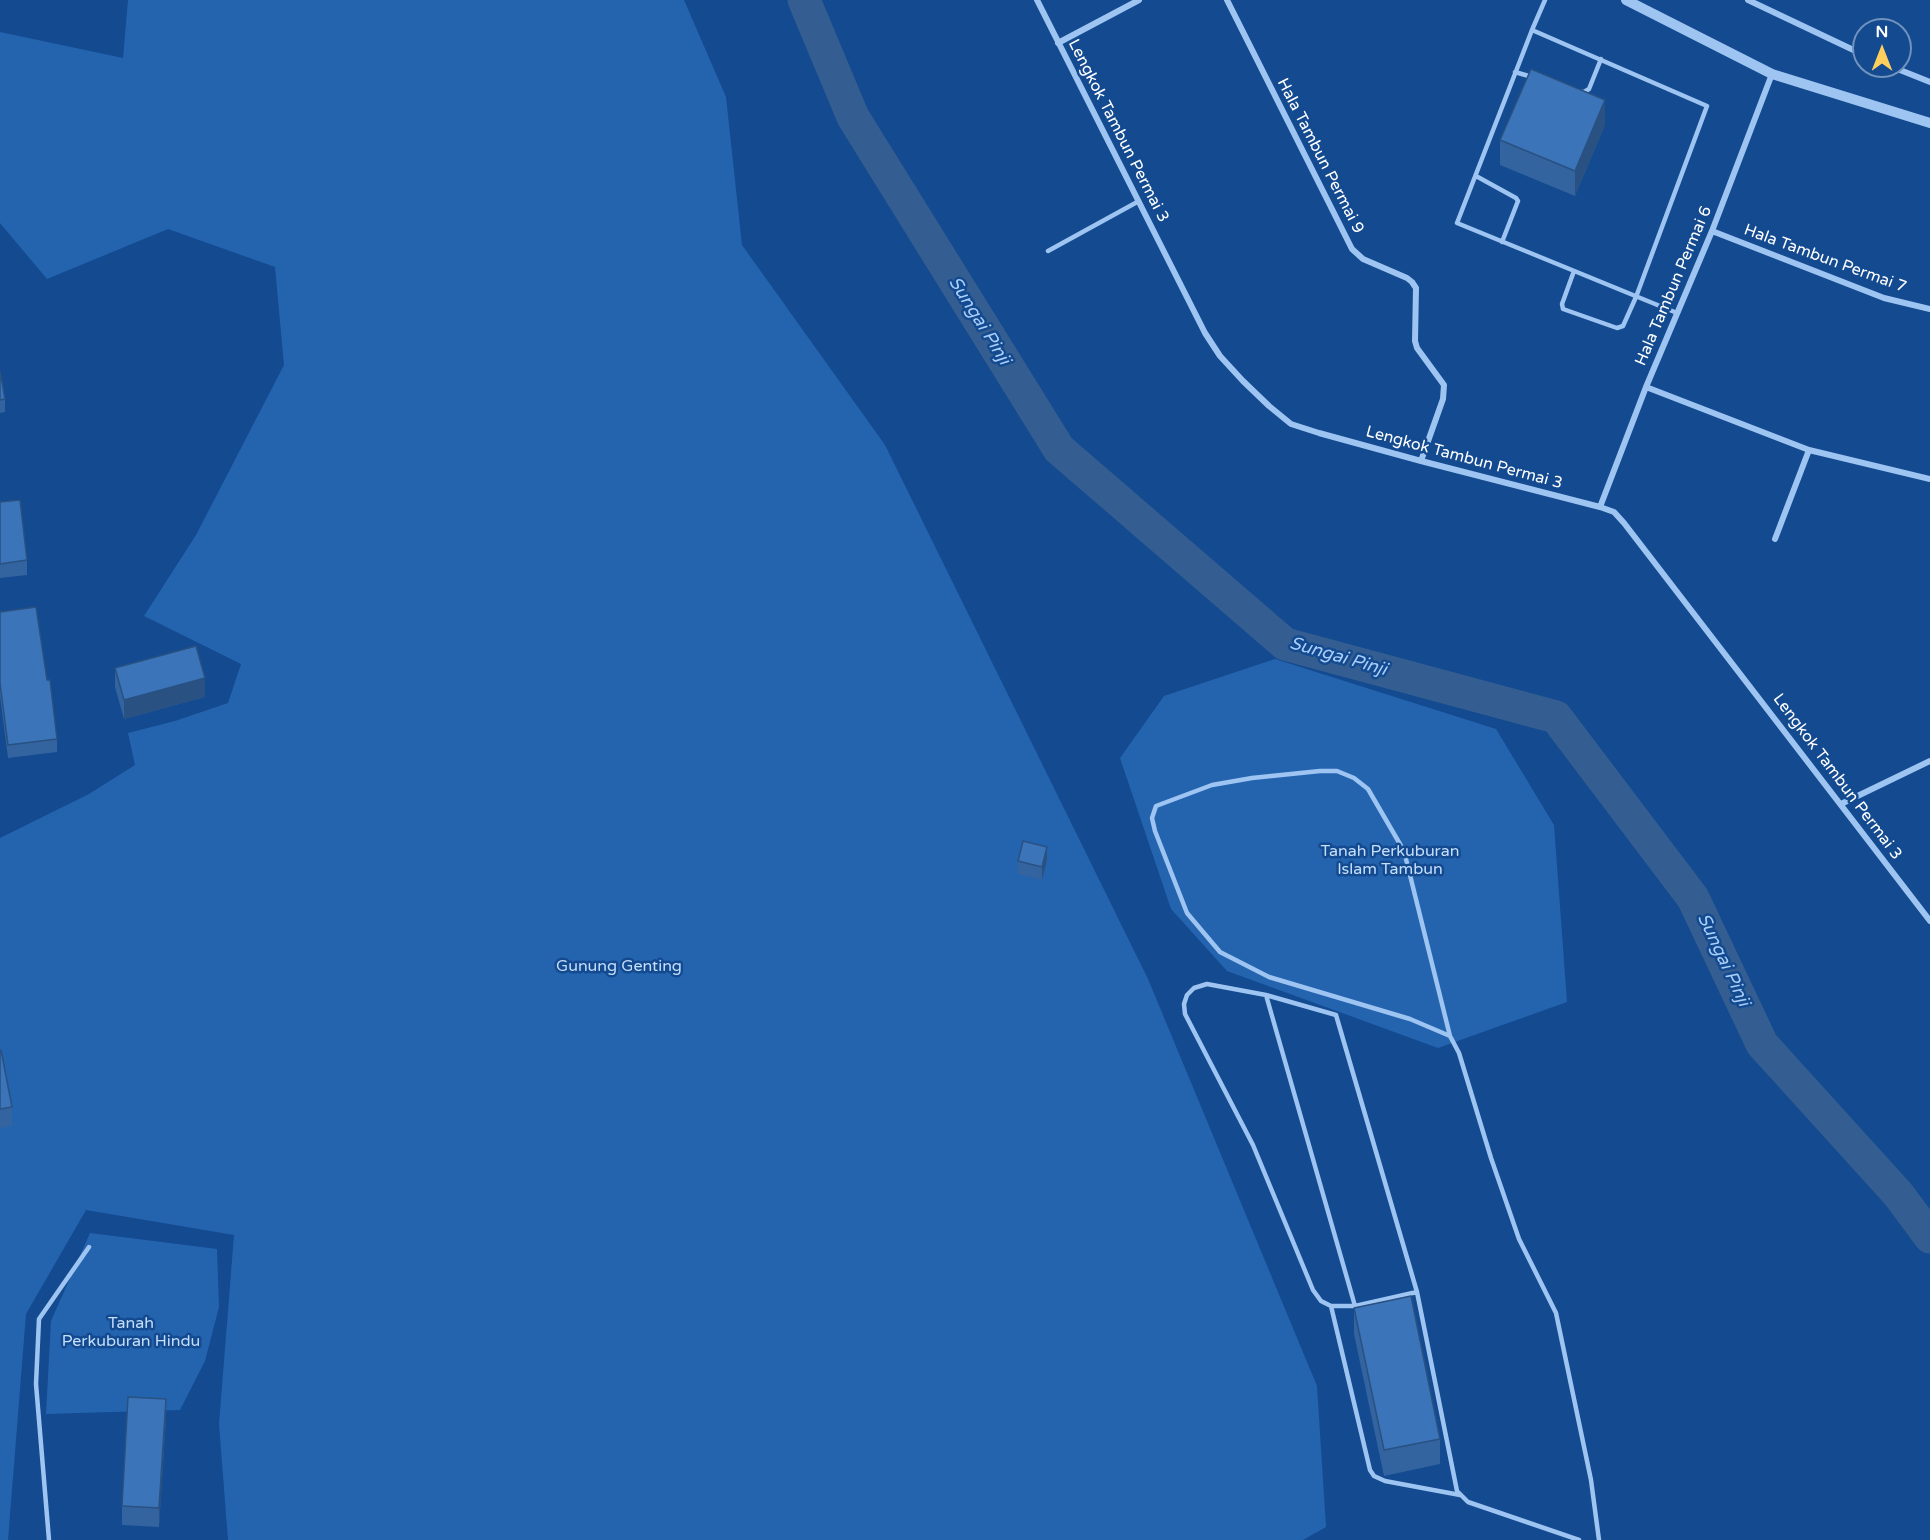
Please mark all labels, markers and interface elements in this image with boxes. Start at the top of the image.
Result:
north arrow [1852,18,1912,78]
text: N [1876,22,1888,42]
street label: Lengkok Tambun Permai 3 [1063,36,1173,226]
street label: Hala Tambun Permai 9 [1272,75,1368,237]
street label: Hala Tambun Permai 6 [1632,203,1716,369]
street label: Hala Tambun Permai 7 [1741,221,1909,297]
water label: Sungai Pinji [943,273,1015,369]
street label: Lengkok Tambun Permai 3 [1364,422,1564,494]
water label: Sungai Pinji [1287,633,1389,681]
street label: Lengkok Tambun Permai 3 [1768,690,1906,864]
park label: Tanah Perkuburan Islam Tambun [1321,842,1459,880]
water label: Sungai Pinji [1692,910,1754,1010]
park label: Gunung Genting [556,957,682,977]
park label: Tanah Perkuburan Hindu [62,1314,200,1352]

